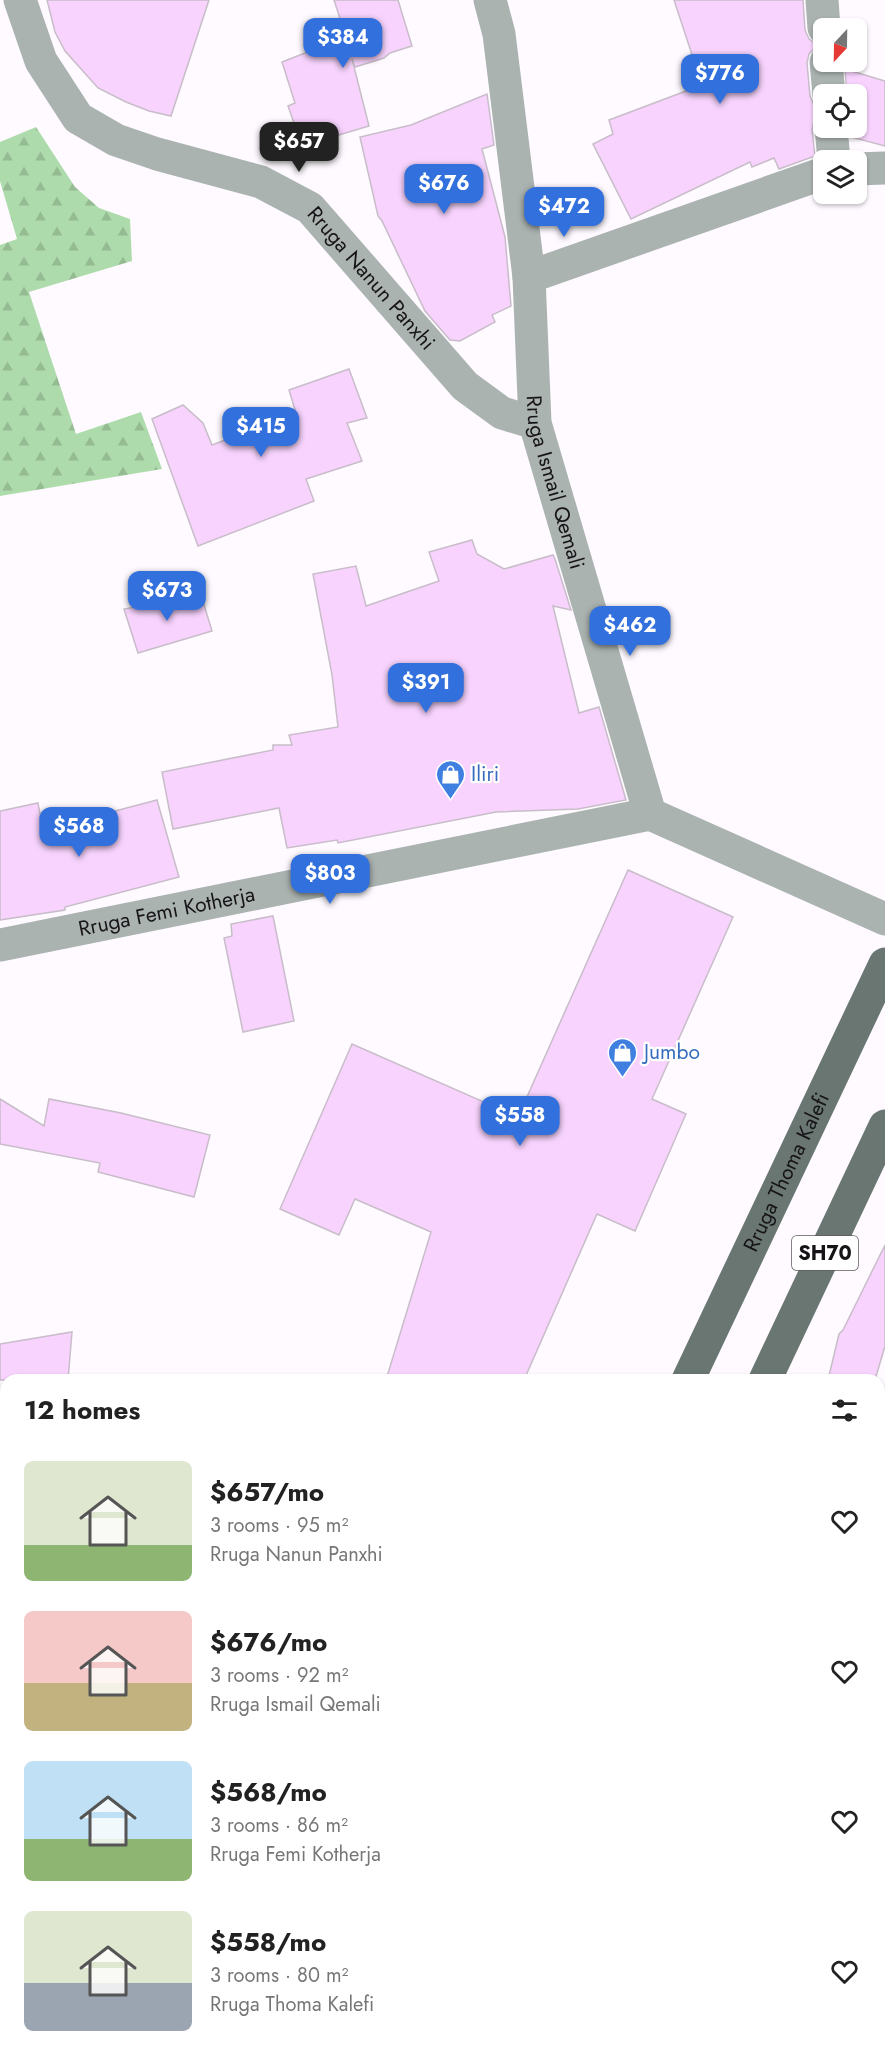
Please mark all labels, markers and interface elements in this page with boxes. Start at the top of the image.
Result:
pin: $384 [307,18,379,69]
north arrow [813,18,867,72]
map controls [813,18,867,204]
text: $384 [317,23,369,52]
pin: $776 [684,54,756,105]
text: $776 [695,59,745,88]
button: locate [813,84,867,138]
pin: $657 [263,122,335,173]
text: $657 [274,127,324,156]
button: layers [813,150,867,204]
pin: $676 [408,164,480,215]
text: $676 [418,169,470,198]
pin: $472 [528,187,600,238]
text: $472 [538,192,590,221]
street label: Rruga Nanun Panxhi [300,200,442,357]
street label: Rruga Ismail Qemali [519,395,592,573]
pin: $415 [225,407,297,458]
text: $415 [236,412,286,441]
pin: $673 [131,571,203,622]
text: $673 [142,576,192,605]
pin: $462 [594,606,666,657]
text: $462 [604,611,656,640]
pin: $391 [390,663,462,714]
text: $391 [402,668,450,697]
shop icon: Iliri [434,758,466,800]
place label: Iliri [471,759,499,789]
pin: $568 [43,807,115,858]
text: $568 [53,812,105,841]
pin: $803 [294,854,366,905]
text: $803 [305,859,355,888]
street label: Rruga Femi Kotherja [76,879,258,944]
shop icon: Jumbo [607,1036,639,1078]
place label: Jumbo [641,1037,700,1067]
street label: Rruga Thoma Kalefi [736,1088,837,1257]
pin: $558 [484,1096,556,1147]
text: $558 [495,1101,545,1130]
road number: SH70 [792,1236,858,1270]
text: 12 homes [24,1391,140,1429]
icon: filters [828,1394,861,1427]
text: $657/mo [210,1473,324,1511]
icon: home [72,1485,144,1557]
icon: heart [828,1505,861,1538]
text: 3 rooms · 95 m² [210,1511,348,1540]
text: Rruga Nanun Panxhi [210,1540,383,1569]
text: $676/mo [210,1623,327,1661]
icon: home [72,1635,144,1707]
icon: heart [828,1655,861,1688]
text: 3 rooms · 92 m² [210,1661,348,1690]
text: Rruga Ismail Qemali [210,1690,381,1719]
text: $568/mo [210,1773,327,1811]
icon: home [72,1785,144,1857]
icon: heart [828,1805,861,1838]
text: 3 rooms · 86 m² [210,1811,348,1840]
text: Rruga Femi Kotherja [210,1840,381,1869]
text: $558/mo [210,1923,326,1961]
icon: home [72,1935,144,2007]
icon: heart [828,1955,861,1988]
text: 3 rooms · 80 m² [210,1961,348,1990]
text: Rruga Thoma Kalefi [210,1990,374,2019]

